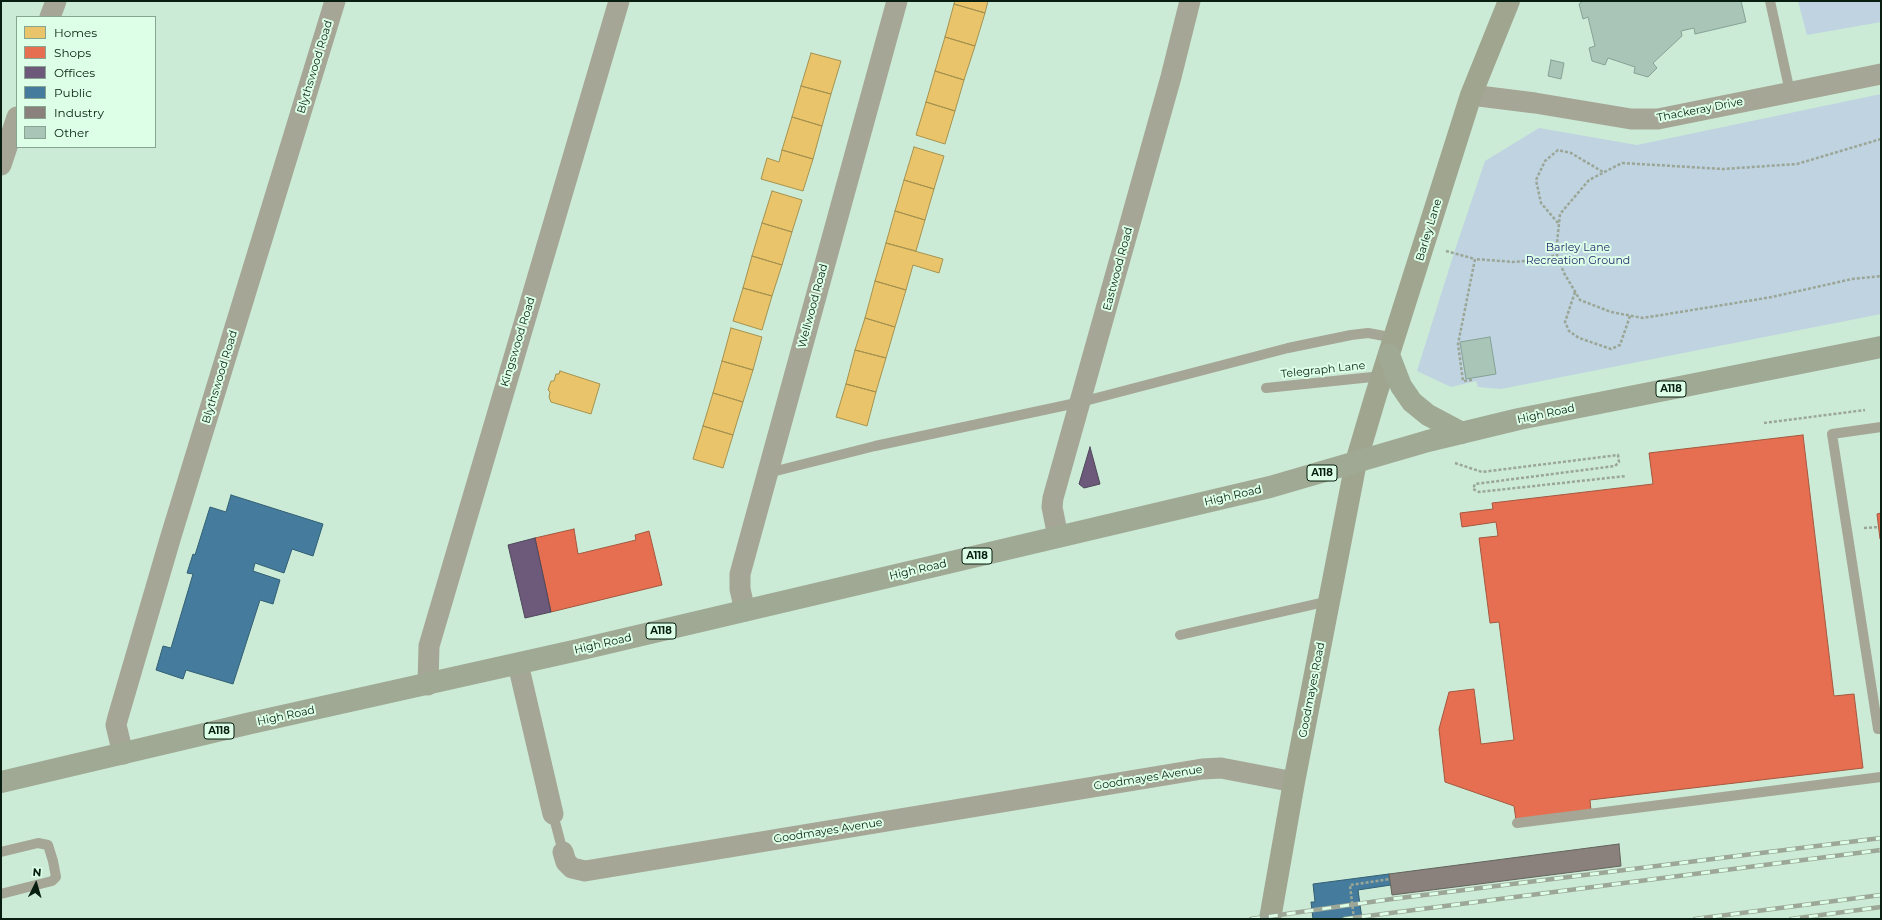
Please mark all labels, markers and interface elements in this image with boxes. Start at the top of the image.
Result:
legend [16,16,156,148]
street label: Blythswood Road [295,19,335,115]
text: Homes [54,25,97,40]
text: Shops [54,45,91,60]
text: Offices [54,65,95,80]
text: Public [54,85,92,100]
street label: Thackeray Drive [1656,95,1744,125]
text: Industry [54,105,104,120]
text: Other [54,125,89,140]
street label: Barley Lane [1413,197,1445,263]
street label: Eastwood Road [1101,226,1135,312]
park label: Barley Lane Recreation Ground [1526,241,1630,267]
street label: Wellwood Road [795,262,831,350]
street label: Kingswood Road [498,295,538,389]
street label: Blythswood Road [200,329,240,425]
street label: Telegraph Lane [1280,359,1366,381]
road number: A118 [1656,381,1686,397]
street label: High Road [1516,401,1576,427]
road number: A118 [1307,465,1337,481]
street label: High Road [1203,483,1263,509]
road number: A118 [962,548,992,564]
street label: High Road [888,557,948,583]
road number: A118 [646,623,676,639]
street label: High Road [573,631,633,657]
street label: Goodmayes Road [1296,641,1328,739]
street label: High Road [256,703,316,729]
road number: A118 [204,723,234,739]
street label: Goodmayes Avenue [1093,763,1203,793]
street label: Goodmayes Avenue [773,816,883,846]
north arrow [16,864,56,904]
text: N [32,865,42,879]

